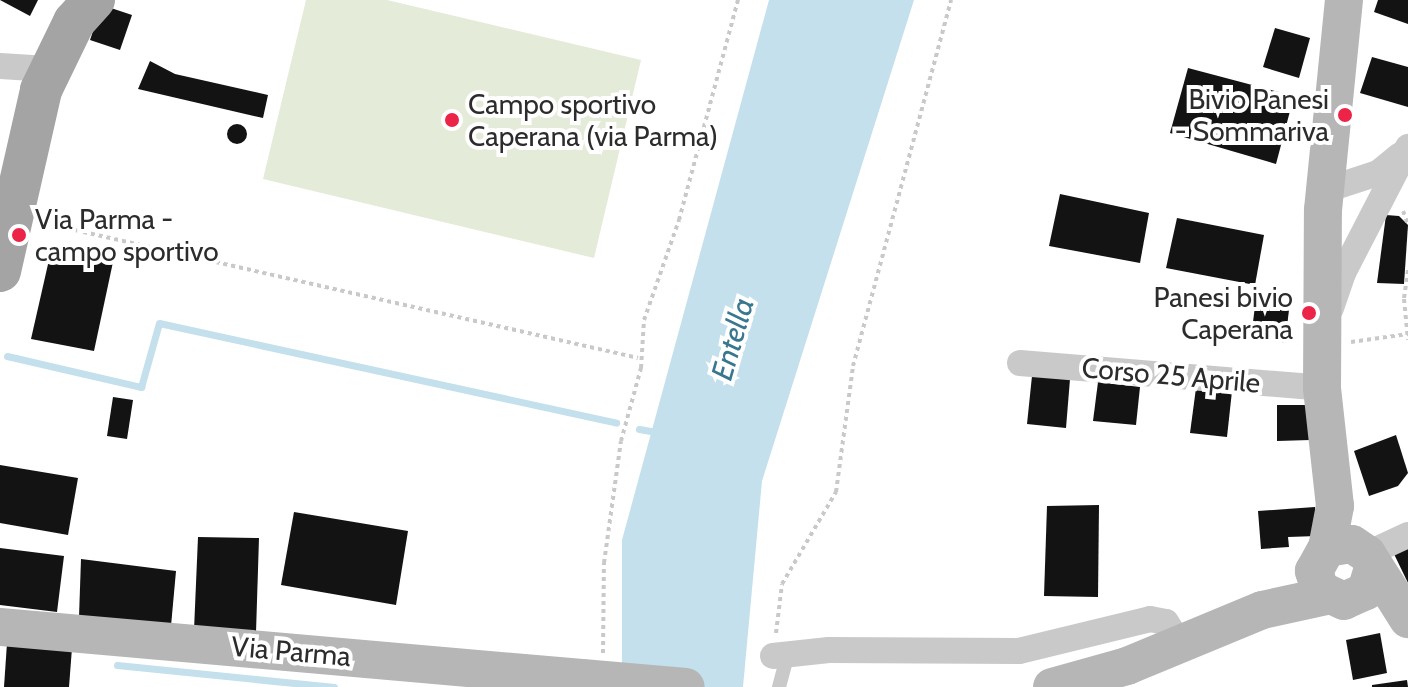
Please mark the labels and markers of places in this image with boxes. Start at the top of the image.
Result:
place label: Bivio Panesi - Sommariva [1175,82,1329,148]
place label: Campo sportivo Caperana (via Parma) [468,87,718,153]
marker: Bivio Panesi - Sommariva [1336,106,1354,124]
marker: Campo sportivo Caperana (via Parma) [443,111,461,129]
place label: Via Parma - campo sportivo [35,202,219,268]
marker: Via Parma - campo sportivo [10,226,28,244]
place label: Panesi bivio Caperana [1154,280,1293,346]
marker: Panesi bivio Caperana [1300,304,1318,322]

